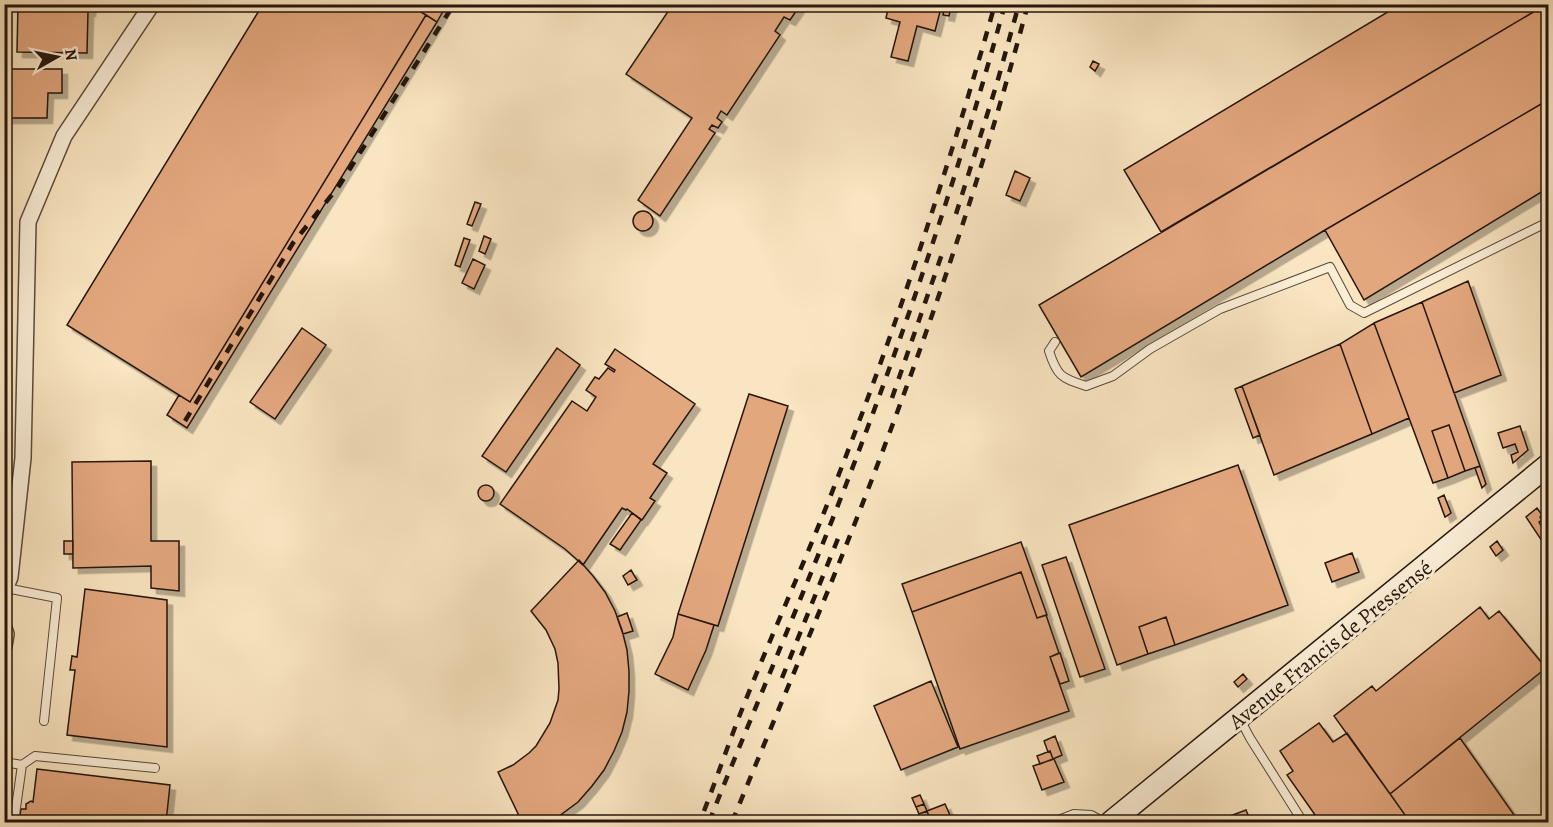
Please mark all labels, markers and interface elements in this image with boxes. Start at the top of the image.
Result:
north arrow [27,27,87,87]
text: N [59,47,83,63]
street label: Avenue Francis de Pressensé [1222,553,1439,737]

